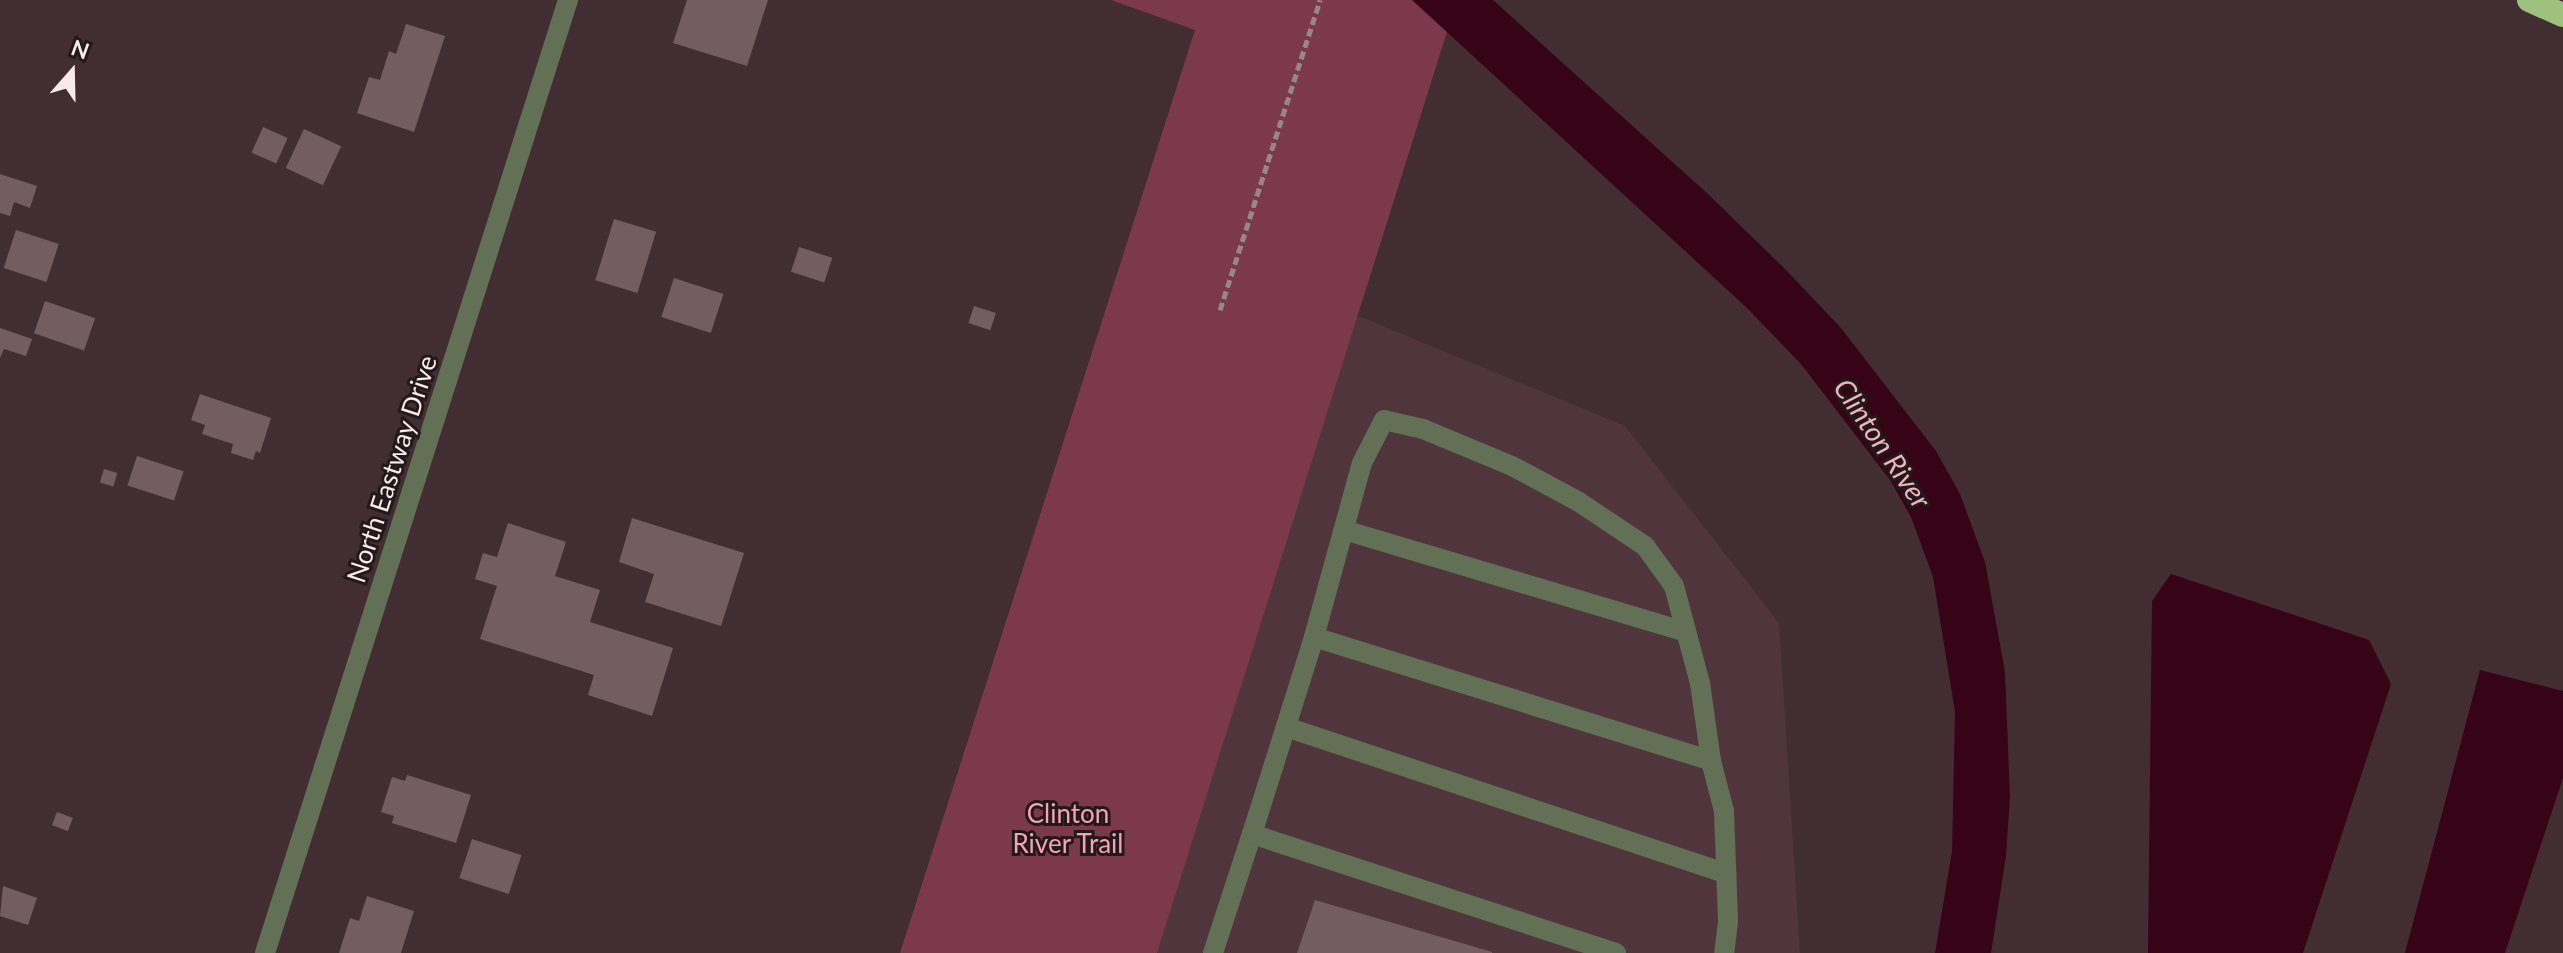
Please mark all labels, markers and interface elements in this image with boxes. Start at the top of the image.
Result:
north arrow [32,32,112,112]
text: N [68,33,93,65]
street label: North Eastway Drive [340,351,444,587]
water label: Clinton River [1827,372,1939,514]
park label: Clinton River Trail [1012,798,1124,860]

